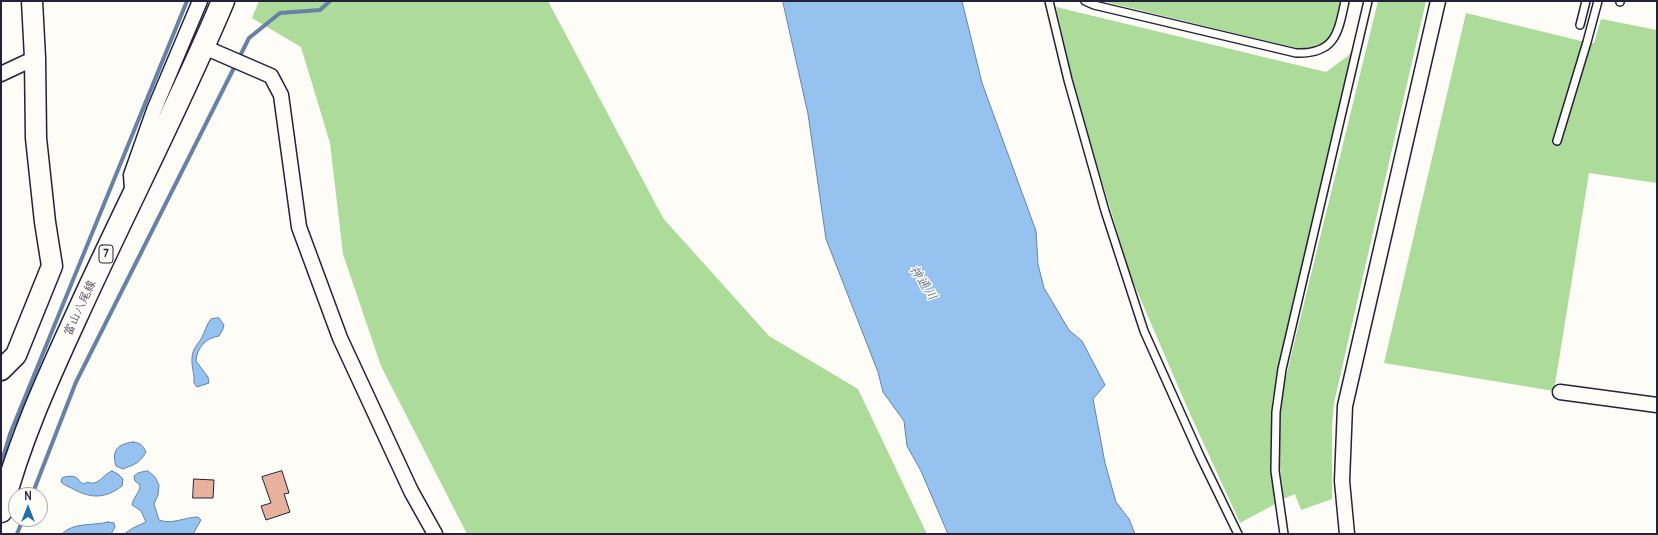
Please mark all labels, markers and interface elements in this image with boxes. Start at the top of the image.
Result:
road number: 7 [99,245,113,263]
water label: 神通川 [906,262,940,304]
street label: 富山八尾線 [61,278,99,338]
north arrow [8,487,48,527]
text: N [24,489,32,503]

